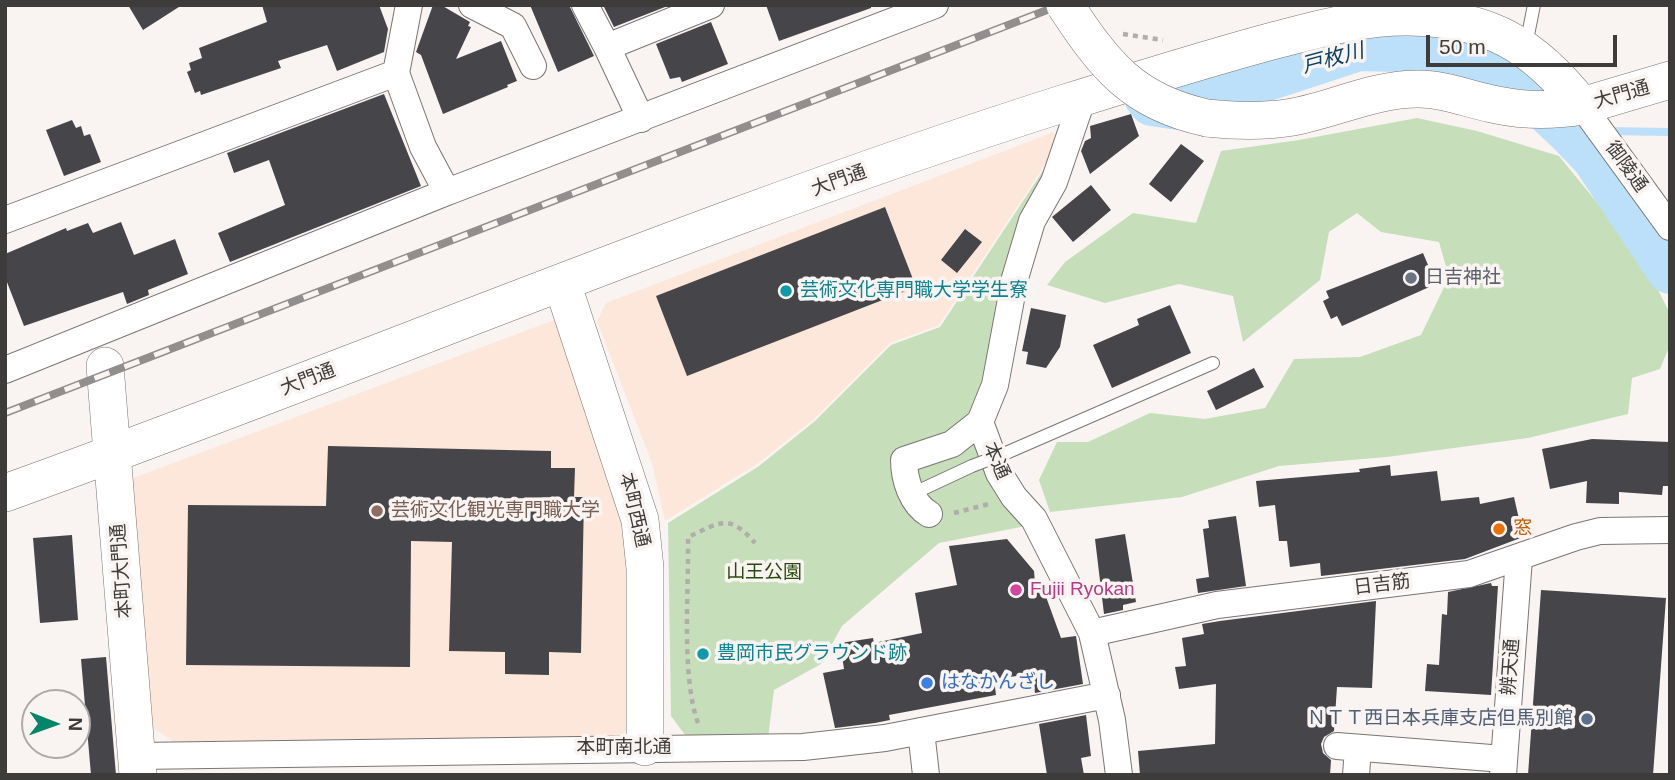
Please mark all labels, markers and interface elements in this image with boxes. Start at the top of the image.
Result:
scale bar [1430,21,1621,65]
text: 50 m [1439,35,1486,58]
water label: 戸枚川 [1299,39,1367,79]
street label: 大門通 [1591,76,1653,114]
street label: 御陵通 [1600,137,1652,197]
street label: 大門通 [808,161,870,201]
place label: 日吉神社 [1425,267,1501,289]
marker: 日吉神社 [1403,270,1419,286]
place label: 芸術文化専門職大学学生寮 [800,280,1028,302]
marker: 芸術文化専門職大学学生寮 [778,283,794,299]
street label: 大門通 [277,359,339,401]
street label: 本通 [978,439,1014,483]
street label: 本町西通 [614,470,654,550]
place label: 芸術文化観光専門職大学 [391,500,600,522]
marker: 芸術文化観光専門職大学 [369,503,385,519]
place label: 窓 [1513,518,1532,540]
marker: 窓 [1491,521,1507,537]
street label: 本町大門通 [107,523,137,619]
park label: 山王公園 [726,562,802,584]
street label: 日吉筋 [1352,570,1412,600]
place label: Fujii Ryokan [1030,579,1135,601]
marker: Fujii Ryokan [1008,582,1024,598]
street label: 辨天通 [1498,638,1524,696]
place label: 豊岡市民グラウンド跡 [717,643,907,665]
marker: 豊岡市民グラウンド跡 [695,646,711,662]
place label: はなかんざし [941,672,1055,694]
marker: はなかんざし [919,675,935,691]
north arrow [21,689,91,759]
place label: ＮＴＴ西日本兵庫支店但馬別館 [1307,708,1573,730]
marker: ＮＴＴ西日本兵庫支店但馬別館 [1579,711,1595,727]
text: N [65,717,86,731]
street label: 本町南北通 [577,737,671,759]

